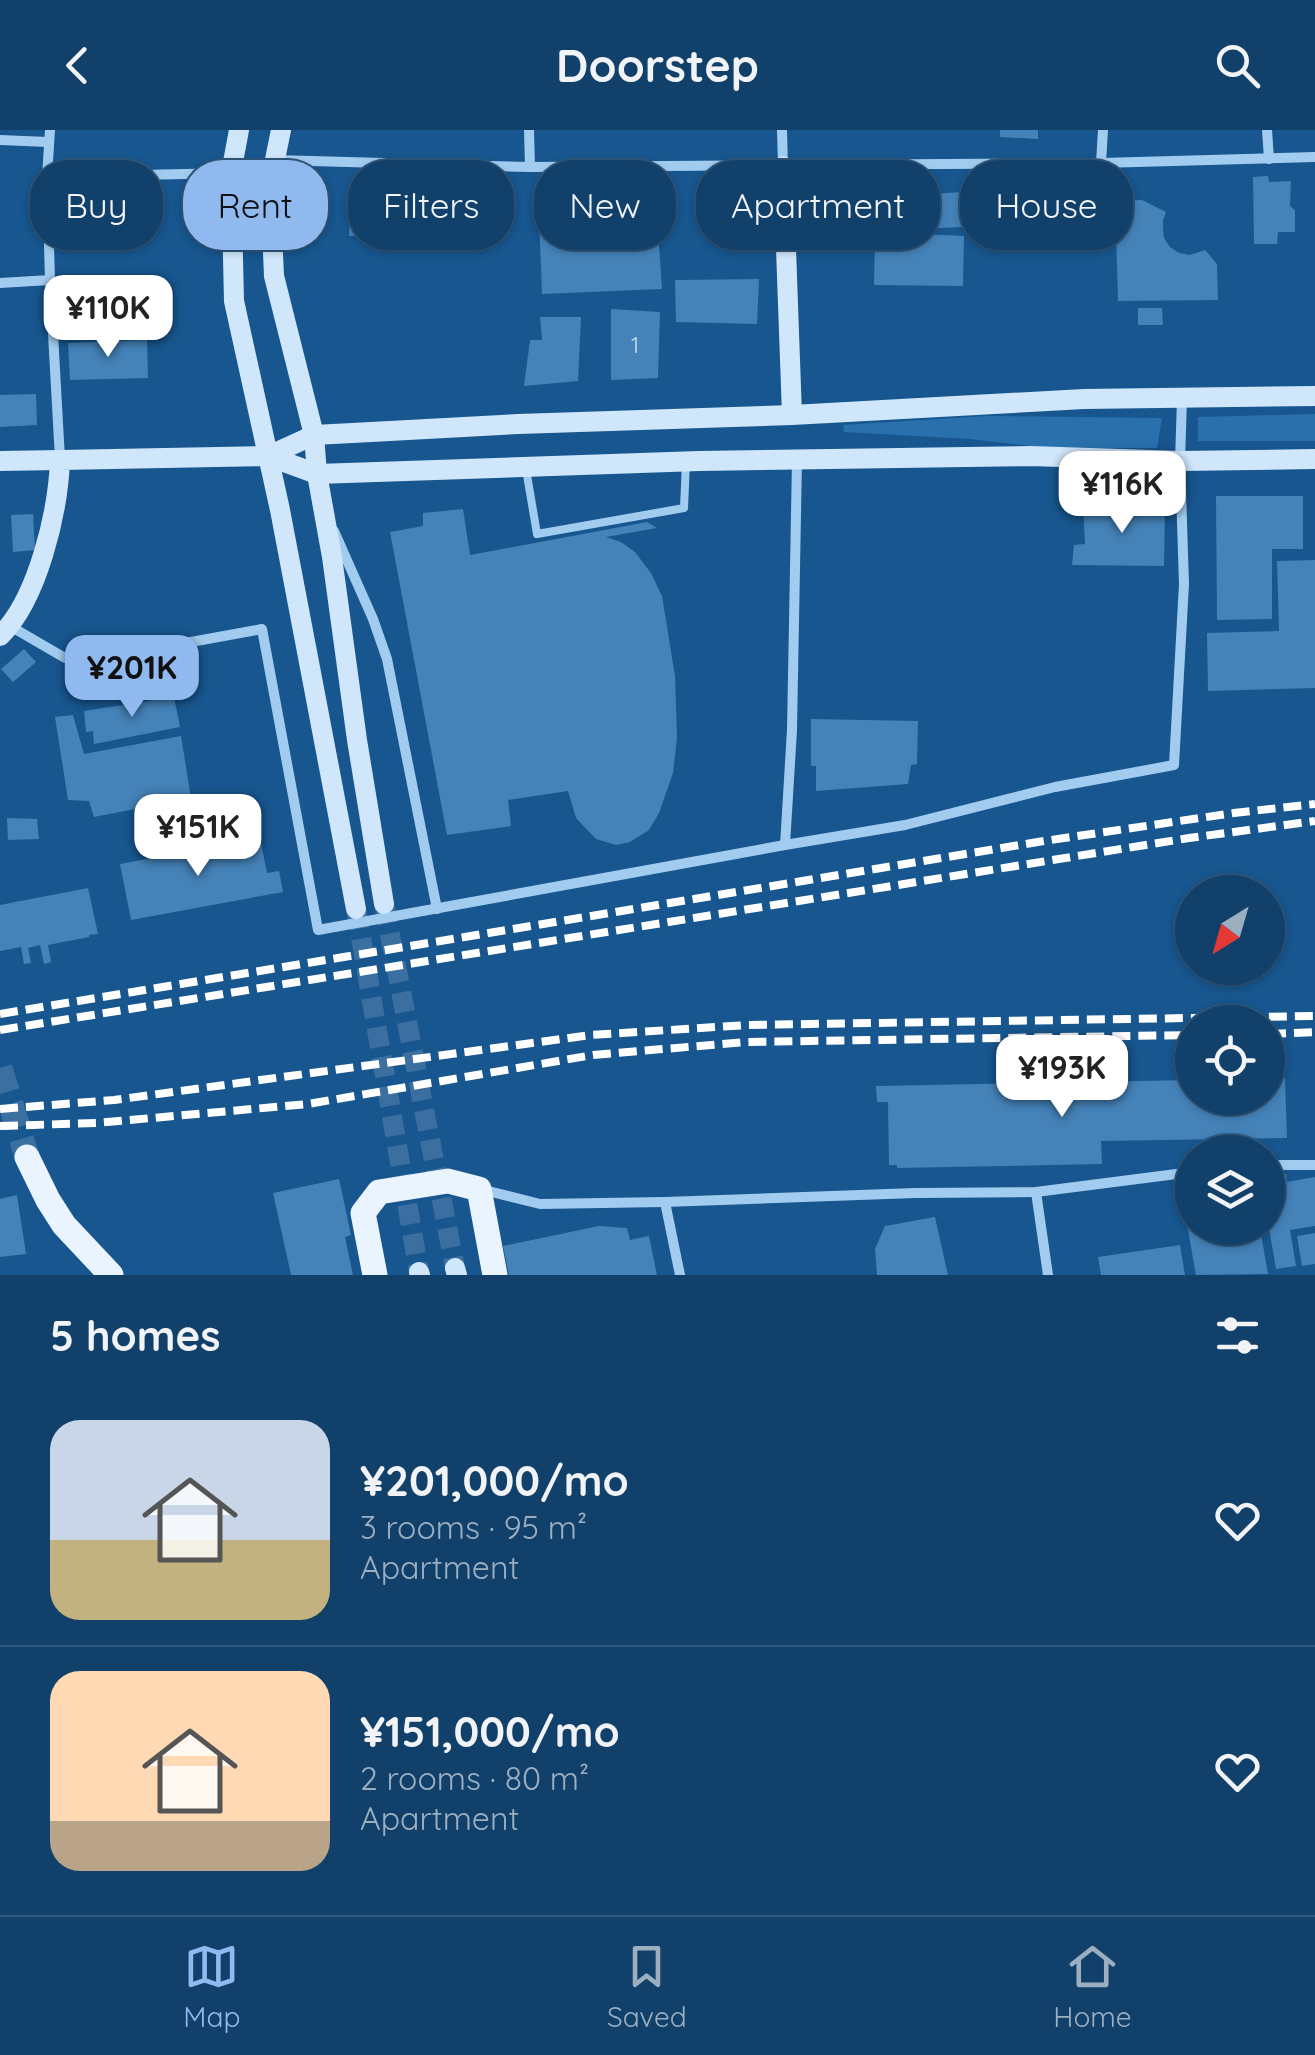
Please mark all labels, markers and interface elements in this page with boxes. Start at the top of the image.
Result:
text: Doorstep [556,37,759,93]
icon: back [50,38,105,93]
icon: search [1210,38,1265,93]
chip: Buy [30,160,163,250]
chip: Rent [183,160,328,250]
chip: Filters [348,160,514,250]
chip: New [534,160,676,250]
chip: Apartment [696,160,940,250]
chip: House [960,160,1133,250]
pin: ¥110K [38,275,178,360]
text: ¥110K [66,287,150,327]
house number: 1 [631,331,639,359]
pin: ¥116K [1052,451,1192,536]
text: ¥116K [1081,463,1163,503]
pin: ¥201K [62,635,202,720]
text: ¥201K [87,647,177,687]
pin: ¥151K [128,794,268,879]
text: ¥151K [156,806,240,846]
north arrow [1175,875,1285,985]
map controls [1175,875,1285,1245]
button: locate [1175,1005,1285,1115]
pin: ¥193K [992,1035,1132,1120]
text: ¥193K [1018,1047,1106,1087]
button: layers [1175,1135,1285,1245]
icon: filters [1210,1308,1265,1363]
text: 5 homes [50,1309,221,1362]
text: ¥201,000/mo [360,1454,629,1507]
icon: home [130,1460,250,1580]
icon: heart [1210,1493,1265,1548]
text: 3 rooms · 95 m² [360,1507,587,1547]
text: Apartment [360,1547,519,1587]
text: ¥151,000/mo [360,1705,620,1758]
icon: home [130,1711,250,1831]
icon: heart [1210,1744,1265,1799]
text: 2 rooms · 80 m² [360,1758,589,1798]
text: Apartment [360,1798,519,1838]
tab: Map [183,1939,240,2034]
tab: Saved [607,1939,687,2034]
tab: Home [1053,1939,1132,2034]

